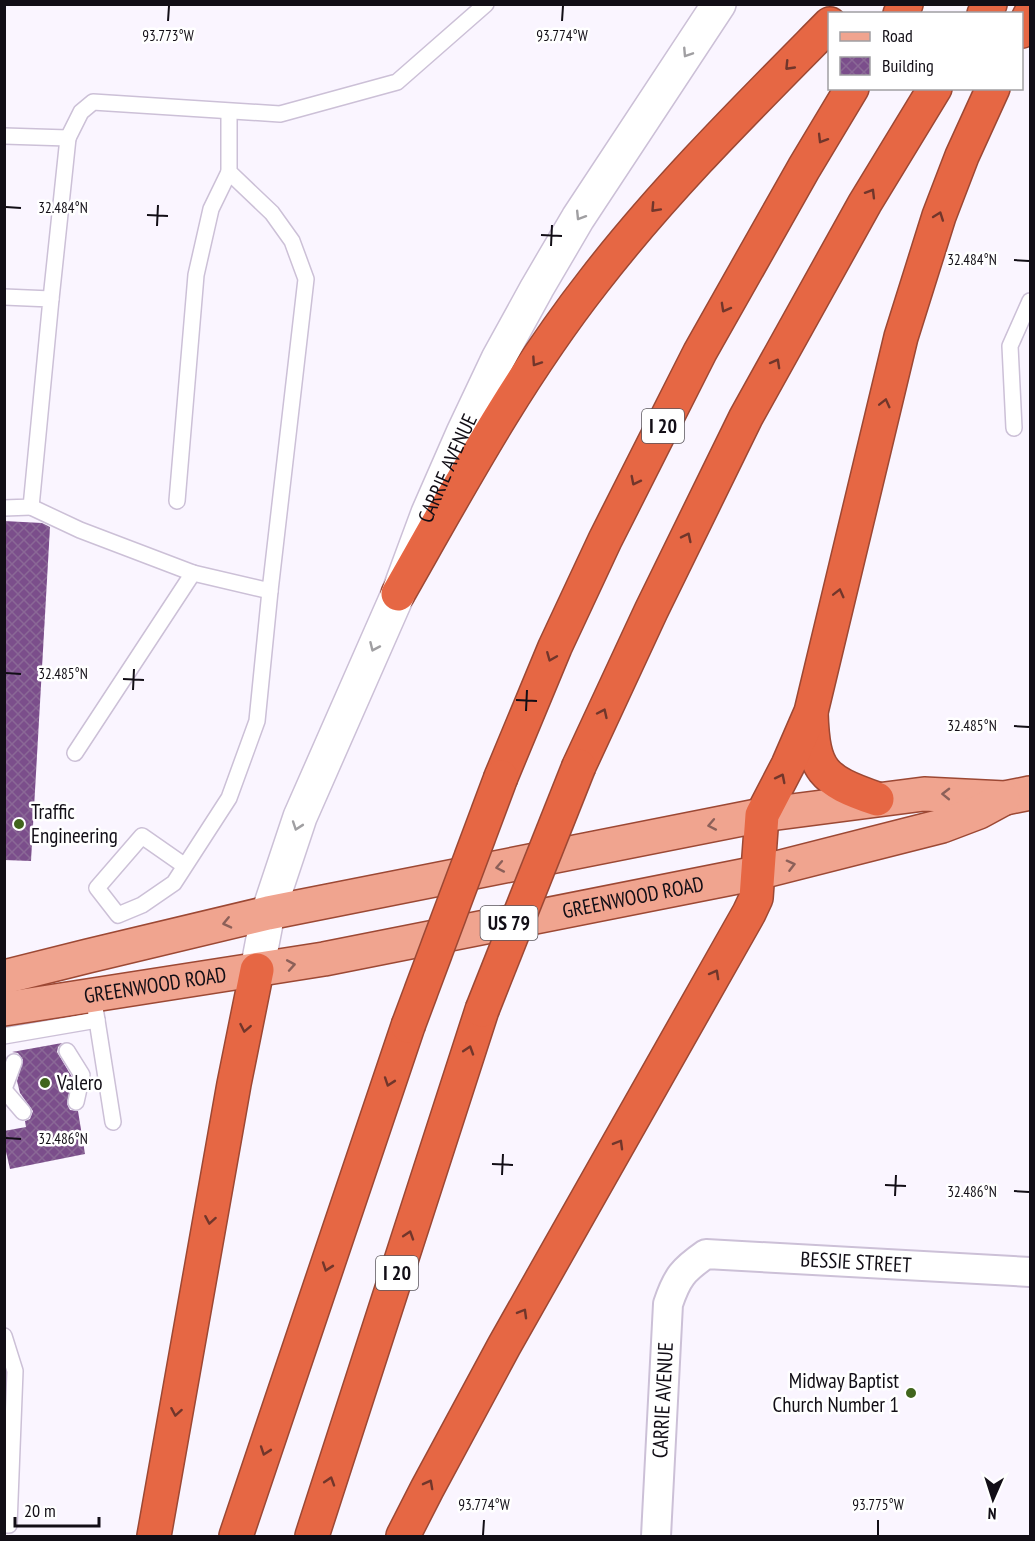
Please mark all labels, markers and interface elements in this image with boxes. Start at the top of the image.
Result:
legend [828,12,1023,90]
text: Road [882,24,913,47]
text: 93.773°W [142,26,194,45]
text: 93.774°W [536,26,588,45]
one-way arrow [683,47,694,58]
text: Building [882,54,934,77]
one-way arrow [785,58,796,69]
one-way arrow [818,133,829,143]
one-way arrow [863,189,875,199]
text: 32.484°N [38,198,88,217]
one-way arrow [651,201,662,211]
one-way arrow [575,210,587,220]
one-way arrow [932,211,945,222]
text: 32.484°N [947,250,997,269]
one-way arrow [721,302,732,312]
one-way arrow [532,355,543,366]
one-way arrow [769,359,780,370]
one-way arrow [878,398,891,408]
street label: CARRIE AVENUE [412,409,483,526]
road number: I 20 [642,409,684,443]
one-way arrow [631,474,642,485]
one-way arrow [680,533,691,543]
one-way arrow [832,588,845,598]
one-way arrow [369,641,381,652]
one-way arrow [546,650,558,661]
text: 32.485°N [38,664,88,683]
one-way arrow [596,709,608,720]
text: 32.485°N [947,716,997,735]
one-way arrow [774,773,785,784]
one-way arrow [942,788,951,800]
place label: Traffic Engineering [31,798,118,849]
marker: Traffic Engineering [12,817,26,831]
one-way arrow [707,818,717,831]
one-way arrow [292,820,304,831]
one-way arrow [495,860,505,873]
one-way arrow [786,860,796,873]
street label: GREENWOOD ROAD [560,870,706,924]
road number: US 79 [480,906,538,940]
one-way arrow [222,916,232,929]
one-way arrow [286,959,295,971]
street label: GREENWOOD ROAD [82,960,228,1009]
one-way arrow [708,970,719,980]
one-way arrow [239,1023,252,1033]
one-way arrow [462,1045,474,1056]
place label: Valero [56,1069,103,1096]
marker: Valero [38,1076,52,1090]
one-way arrow [384,1076,397,1087]
text: 32.486°N [38,1129,88,1148]
one-way arrow [612,1139,623,1150]
text: 32.486°N [947,1182,997,1201]
one-way arrow [204,1214,217,1224]
one-way arrow [402,1230,414,1241]
street label: BESSIE STREET [800,1245,913,1278]
road number: I 20 [376,1256,418,1290]
one-way arrow [322,1261,334,1272]
one-way arrow [516,1309,527,1319]
street label: CARRIE AVENUE [646,1341,679,1459]
place label: Midway Baptist Church Number 1 [773,1367,899,1418]
marker: Midway Baptist Church Number 1 [904,1386,918,1400]
one-way arrow [170,1406,183,1416]
one-way arrow [259,1445,272,1456]
north arrow [963,1469,1023,1529]
one-way arrow [322,1476,335,1487]
one-way arrow [422,1480,433,1491]
scale bar [15,1490,99,1528]
text: 93.774°W [458,1495,510,1514]
text: 93.775°W [852,1495,904,1514]
text: 20 m [24,1499,56,1522]
text: N [987,1504,997,1524]

